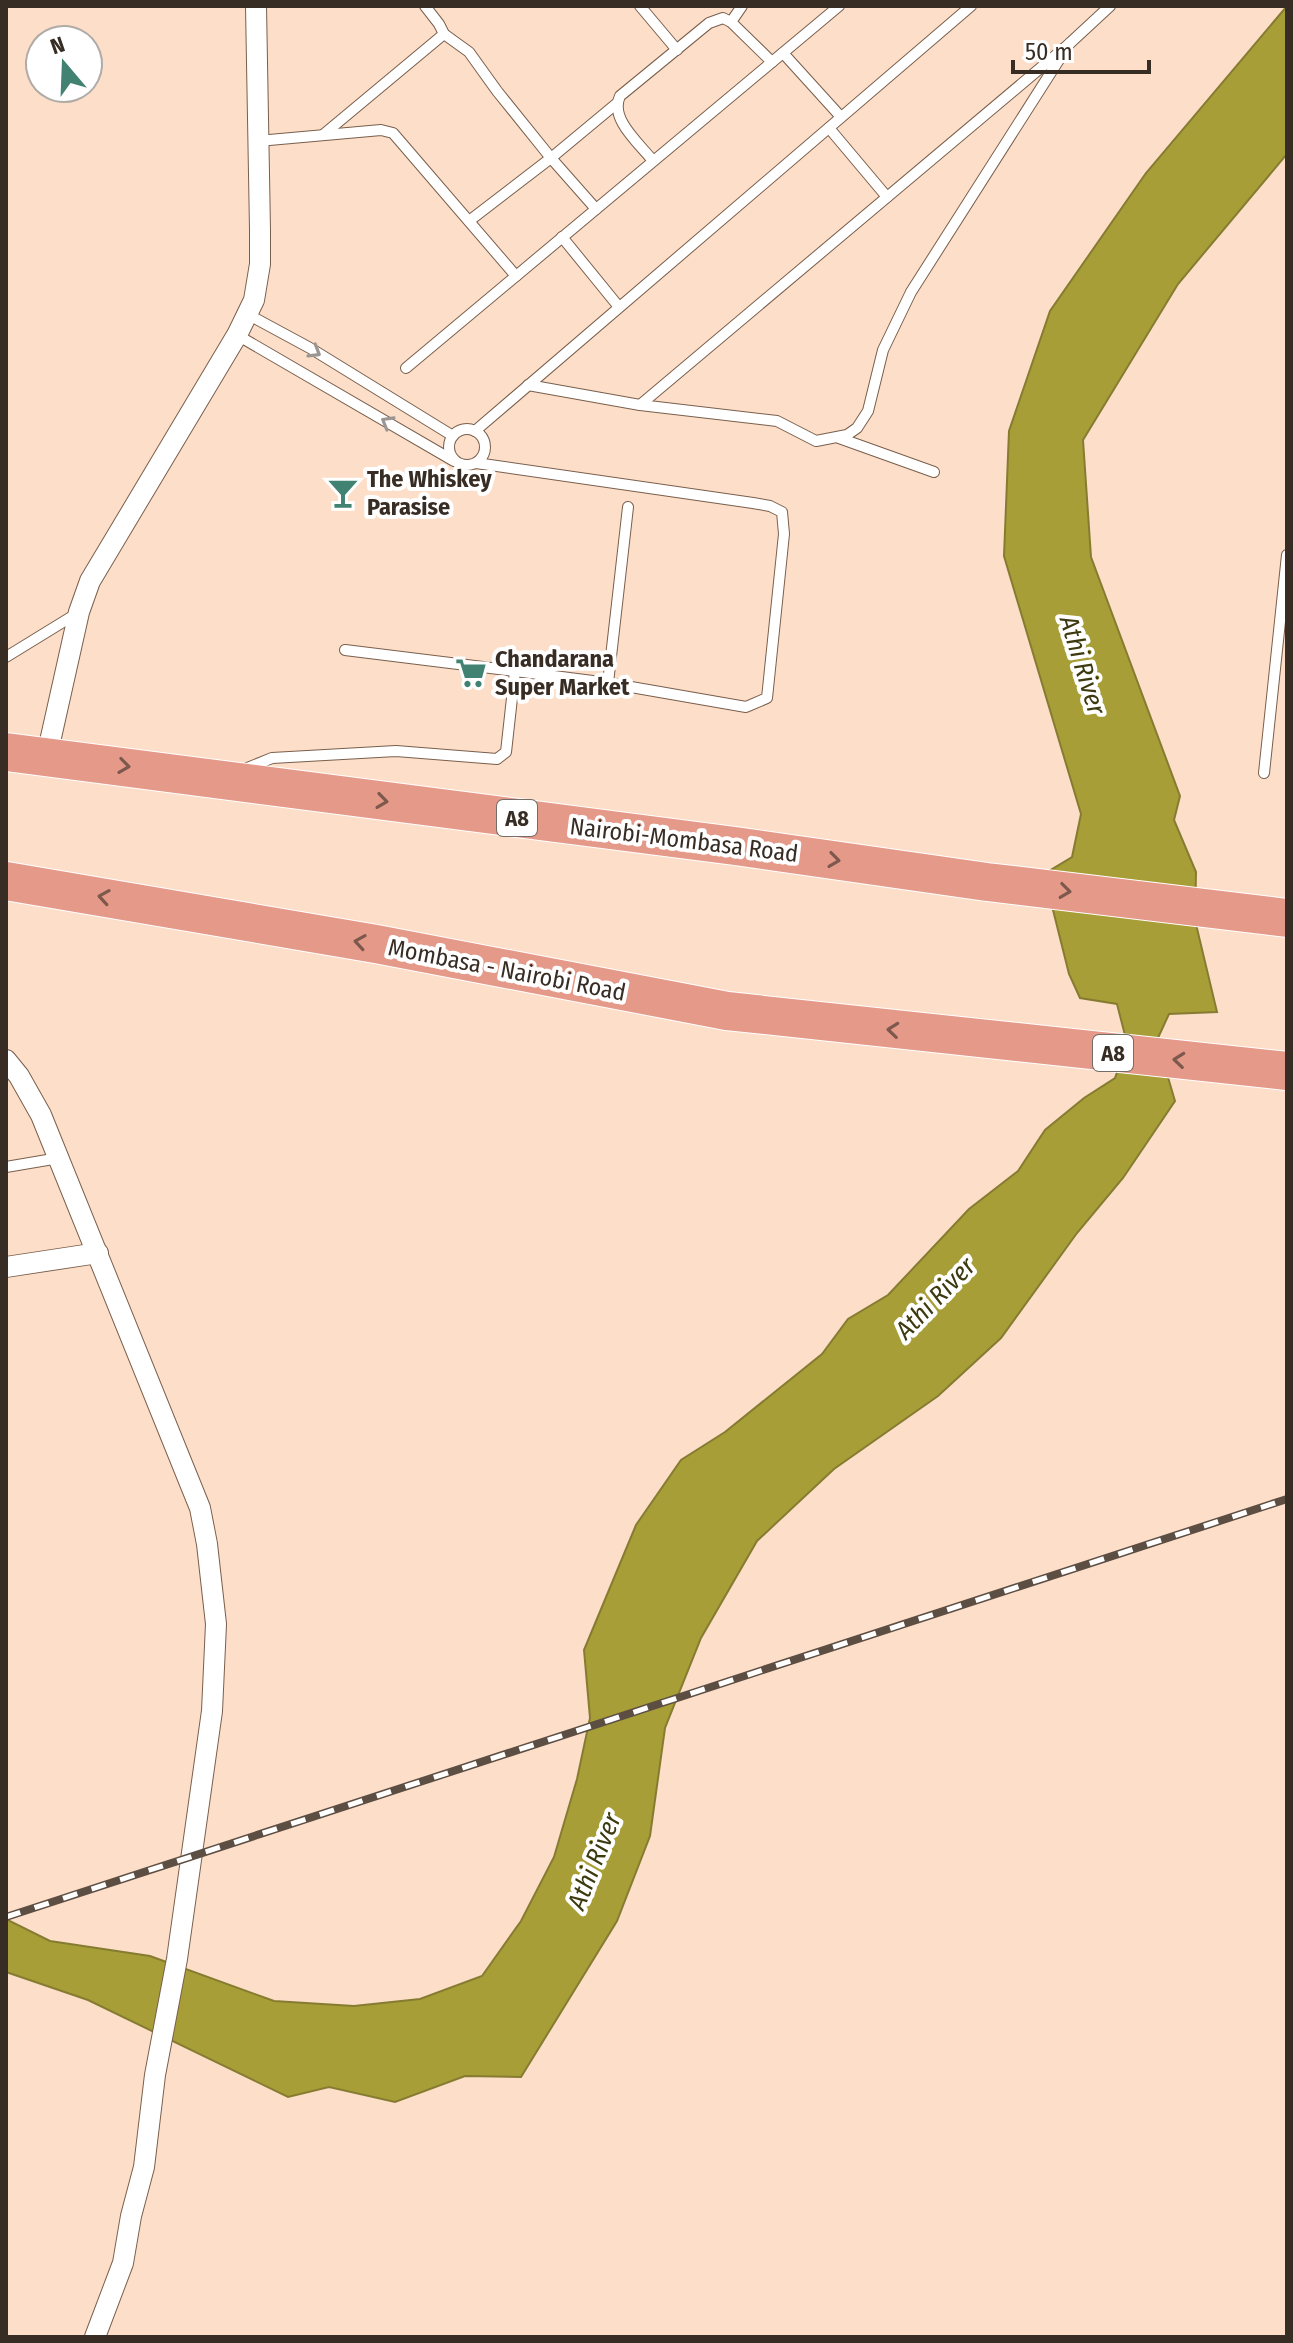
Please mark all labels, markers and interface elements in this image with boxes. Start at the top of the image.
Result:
north arrow [24,24,104,104]
scale bar [1013,24,1149,74]
text: N [47,31,68,60]
text: 50 m [1025,38,1073,66]
one-way arrow [306,342,321,357]
one-way arrow [381,416,396,431]
place label: The Whiskey Parasise [367,465,492,521]
bar icon: The Whiskey Parasise [326,476,360,510]
water label: Athi River [1053,611,1112,719]
place label: Chandarana Super Market [495,645,630,701]
supermarket icon: Chandarana Super Market [454,656,488,690]
one-way arrow [117,757,131,774]
one-way arrow [375,792,389,809]
road number: A8 [497,800,537,836]
street label: Nairobi-Mombasa Road [568,812,800,868]
one-way arrow [828,851,841,868]
one-way arrow [1058,882,1072,899]
one-way arrow [97,889,111,906]
street label: Mombasa - Nairobi Road [386,933,628,1007]
one-way arrow [353,934,367,951]
one-way arrow [886,1021,899,1038]
road number: A8 [1093,1035,1133,1071]
one-way arrow [1172,1052,1185,1069]
water label: Athi River [888,1250,982,1346]
water label: Athi River [561,1807,628,1915]

